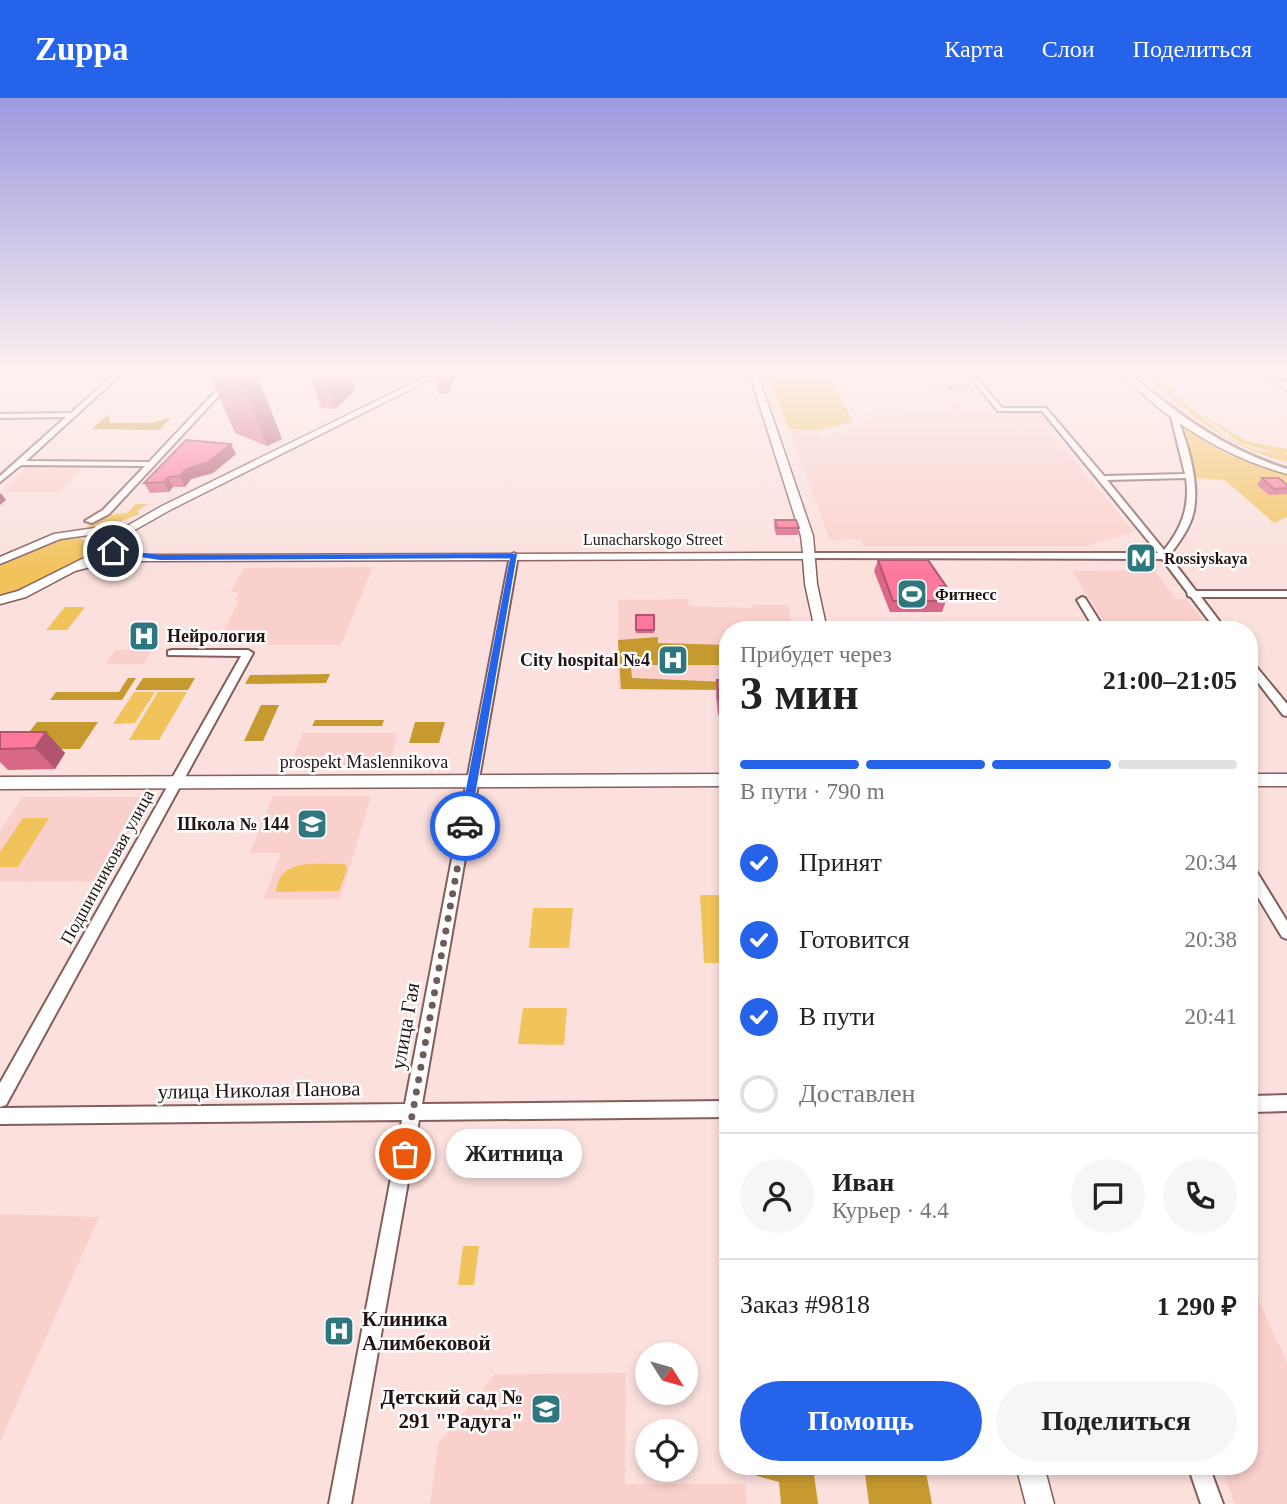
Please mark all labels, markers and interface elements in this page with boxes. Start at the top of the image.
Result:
text: Zuppa [35,31,129,67]
text: Карта [944,36,1004,62]
text: Слои [1042,36,1095,62]
text: Поделиться [1133,36,1252,62]
pin [83,521,143,581]
street label: Lunacharskogo Street [583,531,724,549]
icon: home [94,532,132,570]
metro station icon: Rossiyskaya [1124,541,1158,575]
place label: Rossiyskaya [1164,550,1248,568]
sports icon: Фитнесс [895,577,929,611]
place label: Фитнесс [935,586,997,603]
hospital icon: Нейрология [127,619,161,653]
place label: Нейрология [167,626,266,646]
text: Прибудет через [740,642,892,667]
hospital icon: City hospital №4 [656,643,690,677]
place label: City hospital №4 [520,650,650,670]
text: 21:00–21:05 [1103,666,1237,695]
text: 3 мин [740,668,859,719]
street label: prospekt Maslennikova [280,752,448,772]
text: В пути · 790 m [740,779,885,804]
street label: Подшипниковая улица [56,786,158,948]
courier [430,791,500,861]
school or university icon: Школа № 144 [295,807,329,841]
icon: car [446,807,484,845]
place label: Школа № 144 [177,814,289,834]
icon: check [740,844,778,882]
text: Принят [799,848,882,877]
text: 20:34 [1185,850,1237,875]
icon: check [740,921,778,959]
text: Готовится [799,925,910,954]
text: 20:38 [1185,927,1237,952]
street label: улица Гая [386,980,424,1071]
icon: check [740,998,778,1036]
text: В пути [799,1002,875,1031]
text: 20:41 [1185,1004,1237,1029]
street label: улица Николая Панова [157,1076,361,1104]
text: Доставлен [799,1079,916,1108]
pin [375,1124,435,1184]
callout: Житница [447,1130,584,1178]
icon: bag [386,1135,424,1173]
text: Житница [465,1141,563,1166]
button: person [740,1159,814,1233]
button: chat [1071,1159,1145,1233]
button: phone [1163,1159,1237,1233]
text: Иван [832,1168,894,1197]
text: Курьер · 4.4 [832,1198,949,1223]
text: Заказ #9818 [740,1290,870,1319]
text: 1 290 ₽ [1157,1292,1237,1321]
place label: Клиника Алимбековой [362,1307,491,1355]
hospital icon: Клиника Алимбековой [322,1314,356,1348]
north arrow [635,1342,698,1405]
map controls [635,1342,698,1482]
button: Помощь [740,1381,982,1461]
button: Поделиться [996,1381,1237,1461]
place label: Детский сад № 291 "Радуга" [380,1385,523,1433]
school or university icon: Детский сад № 291 "Радуга" [529,1392,563,1426]
button: locate [635,1419,698,1482]

